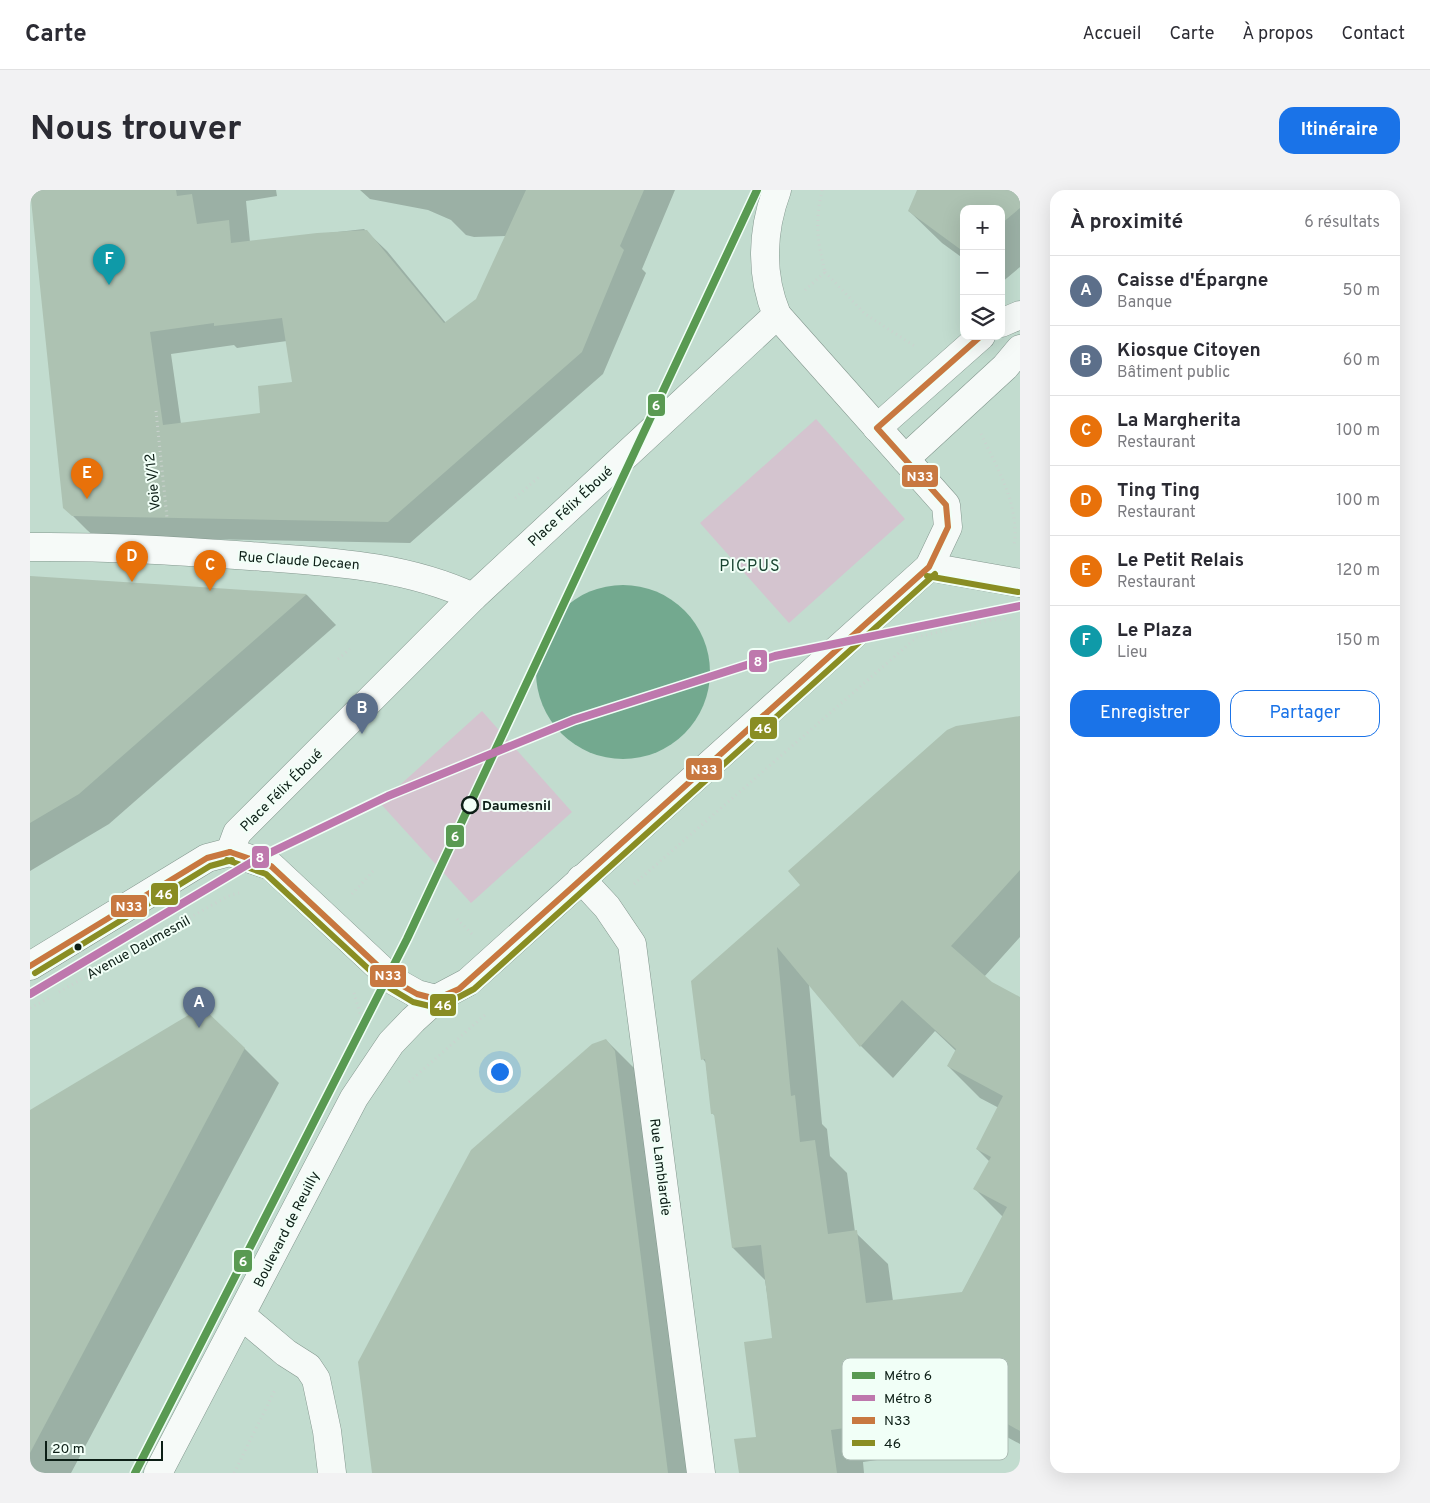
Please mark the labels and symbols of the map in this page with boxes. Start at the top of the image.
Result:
pin: F [93,244,125,285]
line badge: 6 [647,393,666,417]
text: 6 [652,398,660,415]
street label: Voie V/12 [142,452,165,511]
pin: E [71,458,103,499]
street label: Place Félix Éboué [524,463,617,551]
line badge: N33 [901,464,939,488]
text: N33 [907,469,933,486]
pin: D [116,541,148,582]
street label: Rue Claude Decaen [238,549,360,574]
pin: C [194,550,226,591]
district label: PICPUS [719,557,781,577]
line badge: 8 [748,649,768,673]
text: 8 [754,654,762,671]
pin: B [346,693,378,734]
line badge: 46 [749,716,778,740]
text: 46 [754,721,772,738]
street label: Place Félix Éboué [237,746,327,836]
line badge: N33 [685,757,723,781]
text: N33 [691,762,717,779]
marker: Daumesnil [461,796,479,814]
place label: Daumesnil [482,798,551,815]
line badge: 6 [445,824,465,848]
text: 6 [451,829,459,846]
line badge: 8 [251,845,270,869]
text: 8 [256,850,264,867]
line badge: 46 [150,882,179,906]
text: 46 [155,887,173,904]
line badge: N33 [110,894,148,918]
text: N33 [116,899,142,916]
street label: Avenue Daumesnil [84,913,194,984]
unlabelled marker [73,942,83,952]
line badge: N33 [369,964,407,988]
text: N33 [375,968,401,985]
pin: A [183,987,215,1028]
line badge: 46 [429,993,457,1017]
text: 46 [434,998,452,1015]
your location [487,1059,513,1085]
street label: Rue Lamblardie [645,1117,674,1217]
street label: Boulevard de Reuilly [251,1169,324,1291]
line badge: 6 [233,1249,253,1273]
text: 6 [239,1254,247,1271]
legend [842,1358,1008,1460]
text: Métro 6 [884,1368,932,1385]
text: Métro 8 [884,1391,932,1408]
text: N33 [884,1413,911,1430]
text: 46 [884,1436,901,1453]
scale bar [45,1438,162,1461]

